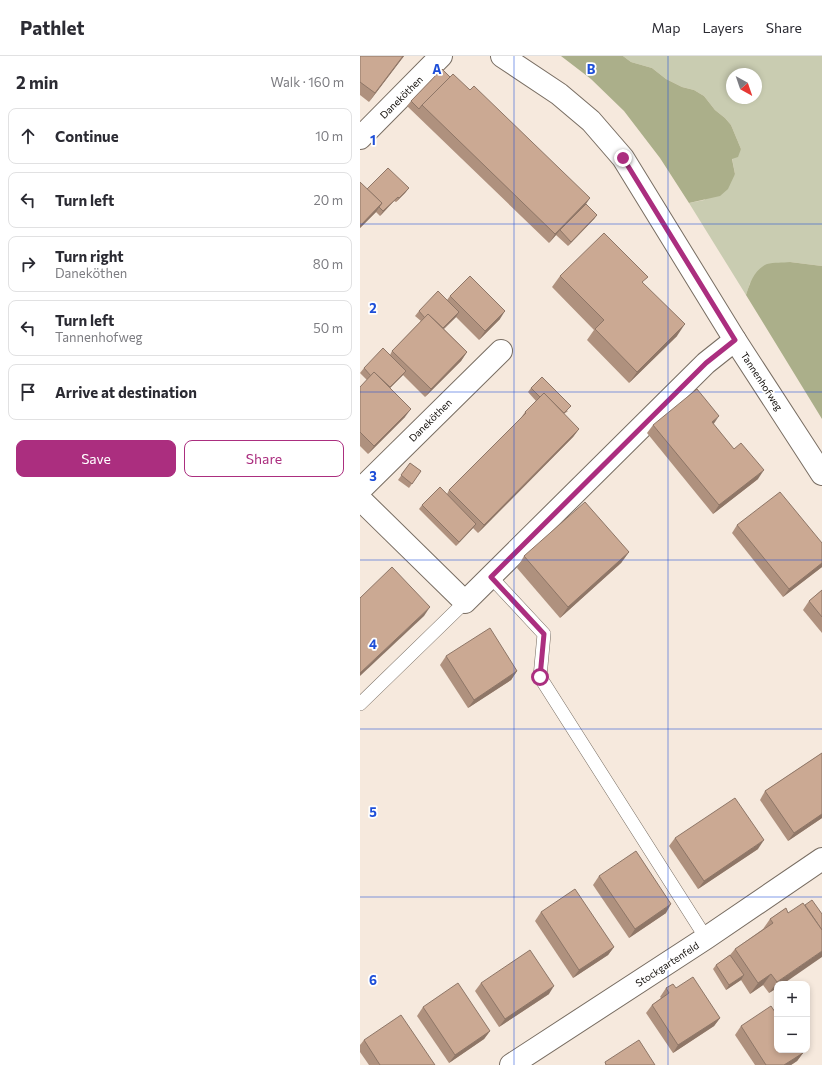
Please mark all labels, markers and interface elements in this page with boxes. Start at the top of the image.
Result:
text: Pathlet [20,16,85,39]
text: Map [652,19,680,36]
text: Layers [702,19,744,36]
text: Share [766,19,802,36]
text: A [432,61,442,77]
text: B [587,61,596,77]
north arrow [726,68,762,104]
text: 2 min [16,72,58,93]
street label: Daneköthen [377,73,425,121]
text: Walk · 160 m [270,74,344,90]
icon: ahead [17,125,39,147]
text: Continue [55,127,119,145]
text: 10 m [315,128,343,144]
text: 1 [370,132,376,148]
route end [614,149,632,167]
icon: left [17,189,39,211]
text: Turn left [55,191,114,209]
text: 20 m [314,192,343,208]
text: Turn right [55,247,124,265]
icon: right [17,253,39,275]
text: 80 m [313,256,343,272]
text: Daneköthen [55,265,127,281]
text: 2 [369,300,377,316]
text: Turn left [55,311,114,329]
icon: left [17,317,39,339]
text: 50 m [313,320,343,336]
text: Tannenhofweg [55,329,143,345]
street label: Tannenhofweg [739,349,786,413]
icon: arrive [17,381,39,403]
text: Arrive at destination [55,383,197,401]
street label: Daneköthen [406,396,454,444]
button: Save [16,440,176,477]
button: Share [184,440,344,477]
text: 3 [369,468,377,484]
text: 4 [369,636,377,652]
route start [531,668,549,686]
text: 5 [369,804,377,820]
street label: Stockgartenfeld [633,939,701,989]
text: 6 [369,972,377,988]
map controls [774,981,810,1053]
button: + [774,981,810,1017]
button: − [774,1017,810,1053]

